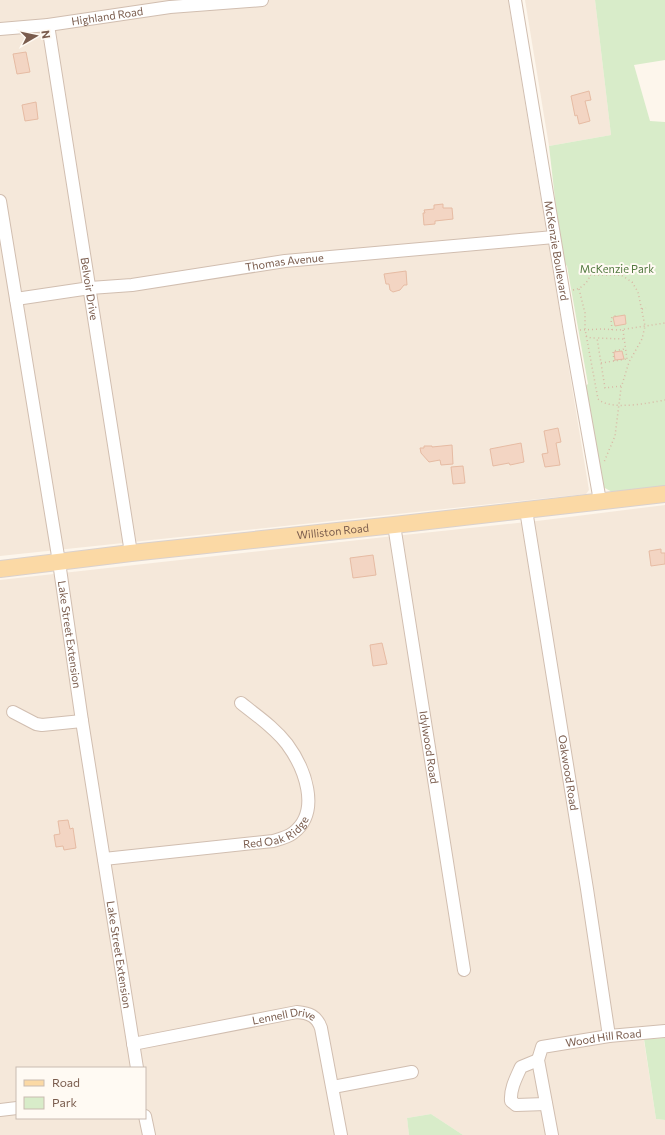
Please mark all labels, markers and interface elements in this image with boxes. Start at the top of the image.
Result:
street label: Highland Road [70,4,144,27]
north arrow [16,16,56,56]
text: N [39,29,53,39]
street label: McKenzie Boulevard [542,199,572,302]
street label: Thomas Avenue [244,251,324,273]
street label: Belvoir Drive [79,256,101,321]
park label: McKenzie Park [580,262,654,275]
street label: Williston Road [296,521,370,541]
street label: Lake Street Extension [56,580,84,689]
street label: Idylwood Road [417,710,442,785]
street label: Oakwood Road [556,734,581,811]
street label: Red Oak Ridge [242,814,311,850]
street label: Lake Street Extension [105,900,134,1009]
street label: Lennell Drive [251,1005,319,1027]
street label: Wood Hill Road [564,1026,642,1049]
legend [16,1067,146,1119]
text: Road [52,1075,80,1089]
text: Park [52,1095,78,1109]

